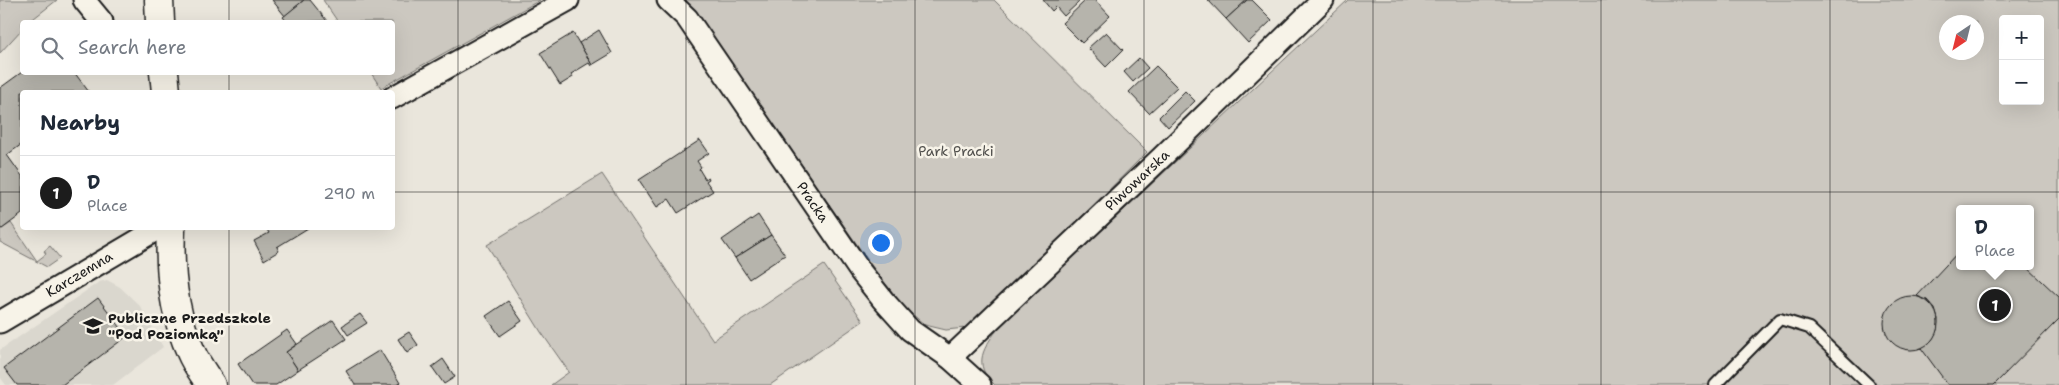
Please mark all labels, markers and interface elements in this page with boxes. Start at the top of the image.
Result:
north arrow [1939,15,1984,60]
map controls [1999,15,2044,105]
button: + [1999,15,2044,60]
search box [20,20,395,75]
icon: search [38,34,66,62]
text: Search here [78,35,187,60]
button: − [1999,60,2044,105]
text: Nearby [40,109,120,137]
park label: Park Pracki [918,142,994,160]
street label: Piwowarska [1101,145,1173,214]
text: D [87,170,100,195]
street label: Pracka [793,178,833,226]
text: 1 [52,183,60,204]
text: 290 m [323,183,375,204]
text: Place [87,195,128,216]
popup [1956,205,2034,270]
text: D [1975,215,1988,240]
your location [868,230,894,256]
text: Place [1975,240,2015,261]
street label: Karczemna [42,247,116,301]
pin: 1 [1979,286,2011,324]
place label: Publiczne Przedszkole "Pod Poziomką" [108,309,271,343]
school or university icon: Publiczne Przedszkole "Pod Poziomką" [82,315,104,337]

